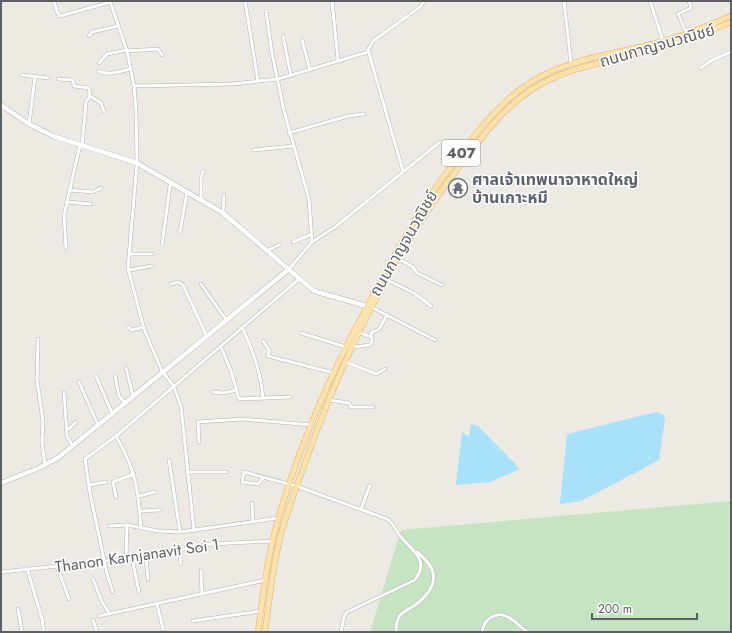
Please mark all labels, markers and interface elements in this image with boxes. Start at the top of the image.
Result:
street label: ถนนกาญจนวณิชย์ [597,18,718,73]
road number: 407 [442,140,480,166]
place label: ศาลเจ้าเทพนาจาหาดใหญ่ บ้านเกาะหมี [472,168,638,209]
temple icon: ศาลเจ้าเทพนาจาหาดใหญ่ บ้านเกาะหมี [447,177,469,199]
street label: ถนนกาญจนวณิชย์ [364,186,443,301]
street label: Thanon Karnjanavit Soi 1 [53,533,221,578]
scale bar [592,595,697,621]
text: 200 m [598,600,632,618]

